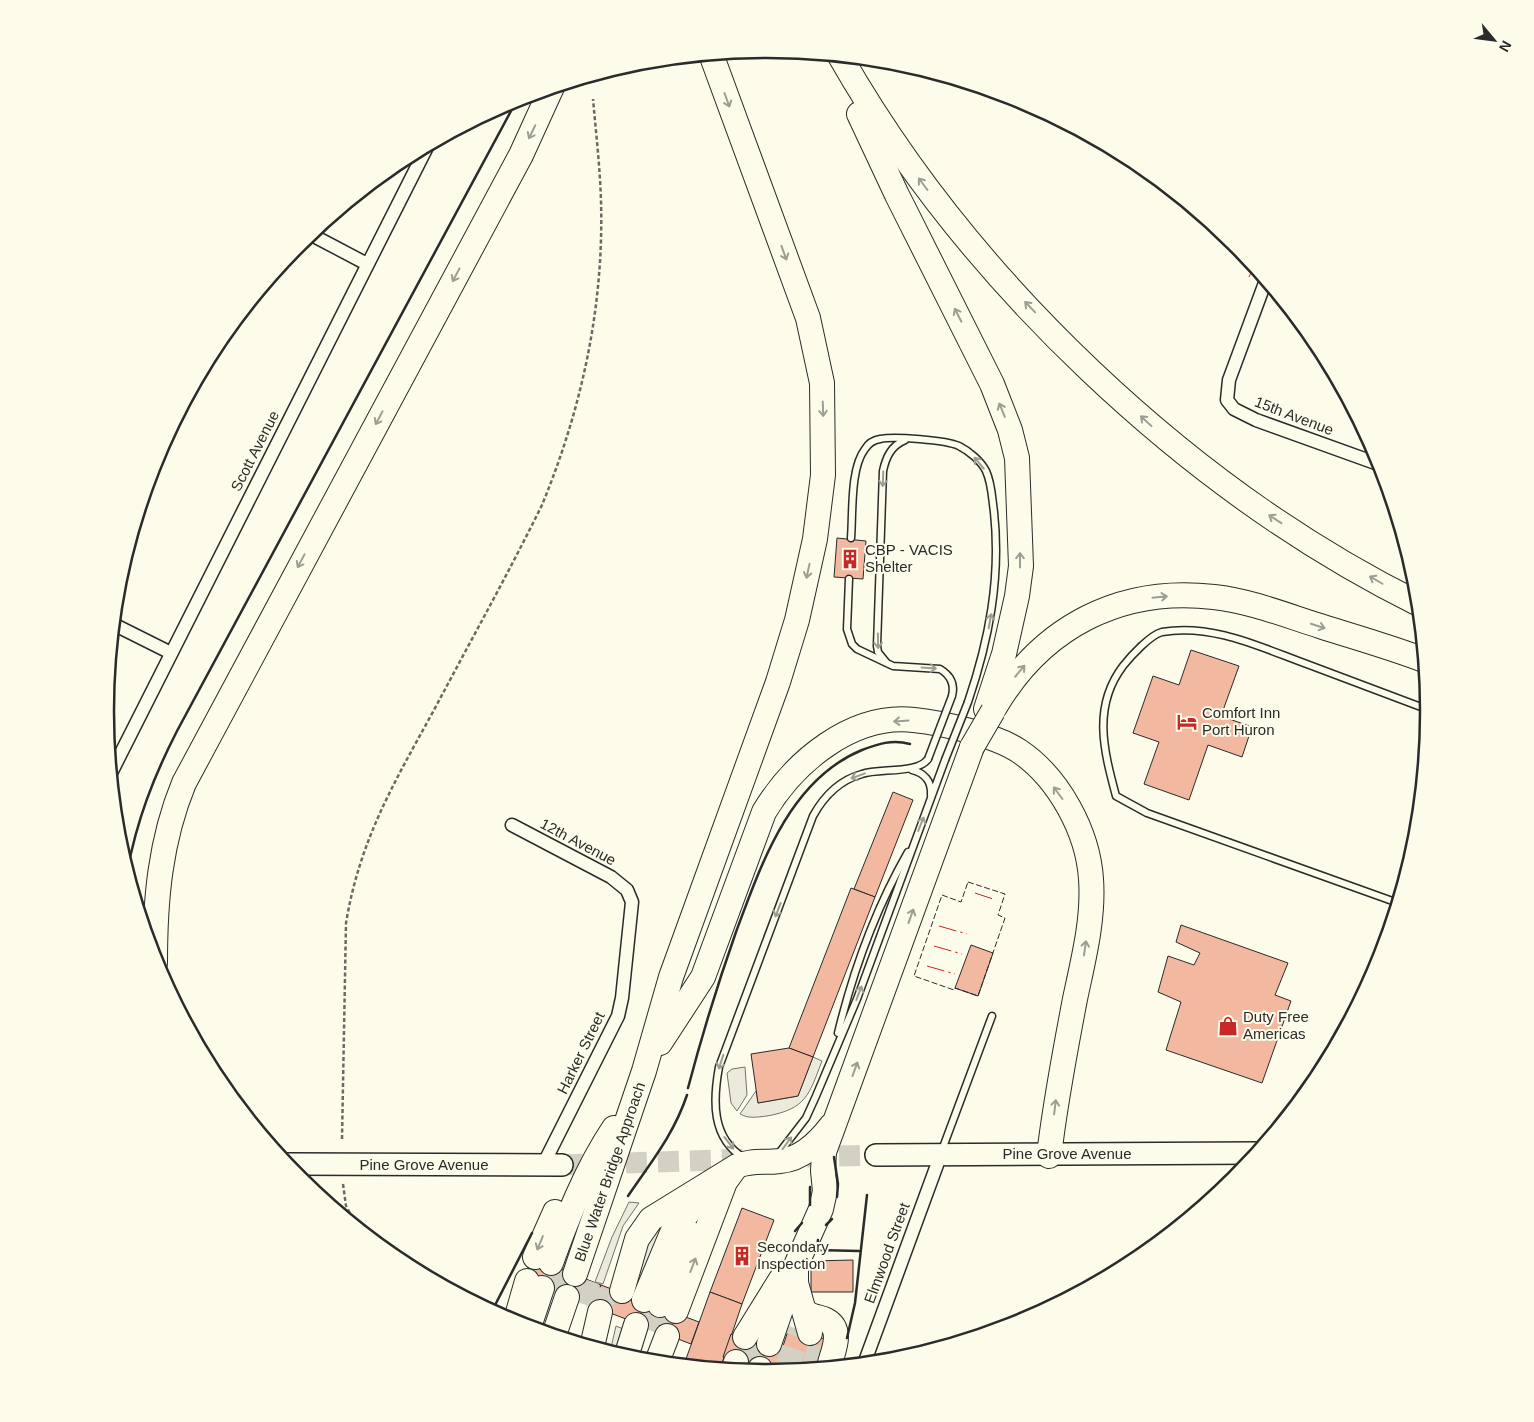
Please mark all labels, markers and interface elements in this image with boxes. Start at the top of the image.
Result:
north arrow [1469,15,1519,65]
text: N [1496,38,1515,55]
one-way arrow [723,92,732,108]
one-way arrow [527,124,536,139]
one-way arrow [918,178,929,191]
one-way arrow [780,244,789,260]
one-way arrow [451,268,461,283]
one-way arrow [1024,302,1036,314]
one-way arrow [953,308,963,323]
street label: 15th Avenue [1252,393,1336,438]
one-way arrow [818,401,828,417]
one-way arrow [997,403,1007,418]
street label: Scott Avenue [227,408,282,494]
one-way arrow [374,411,384,426]
one-way arrow [1139,415,1152,427]
one-way arrow [974,456,985,469]
one-way arrow [878,470,888,487]
one-way arrow [1269,514,1283,524]
place label: CBP - VACIS Shelter [865,541,953,575]
building icon: CBP - VACIS Shelter [839,548,861,570]
one-way arrow [1015,552,1025,568]
one-way arrow [296,553,306,568]
one-way arrow [803,562,812,578]
one-way arrow [1369,575,1384,584]
one-way arrow [1151,592,1167,602]
one-way arrow [985,614,995,630]
one-way arrow [1310,621,1326,631]
one-way arrow [873,633,882,649]
one-way arrow [920,664,936,673]
one-way arrow [1015,665,1026,678]
place label: Comfort Inn Port Huron [1202,704,1280,738]
hotel icon: Comfort Inn Port Huron [1176,711,1198,733]
one-way arrow [894,716,910,725]
one-way arrow [851,772,866,781]
one-way arrow [1053,786,1063,800]
street label: 12th Avenue [538,815,619,869]
one-way arrow [917,816,926,832]
one-way arrow [772,902,782,917]
one-way arrow [907,909,916,924]
one-way arrow [1080,940,1090,956]
one-way arrow [855,985,864,1001]
street label: Harker Street [553,1008,608,1097]
place label: Duty Free Americas [1243,1008,1309,1042]
shop icon: Duty Free Americas [1217,1015,1239,1037]
one-way arrow [716,1054,725,1069]
one-way arrow [851,1061,860,1077]
street label: Blue Water Bridge Approach [571,1080,648,1264]
one-way arrow [1050,1099,1060,1115]
one-way arrow [723,1136,734,1149]
one-way arrow [782,1137,793,1150]
street label: Pine Grove Avenue [1003,1145,1131,1162]
street label: Pine Grove Avenue [360,1156,488,1173]
street label: Elmwood Street [860,1199,913,1305]
one-way arrow [535,1235,545,1250]
place label: Secondary Inspection [757,1238,829,1272]
building icon: Secondary Inspection [731,1245,753,1267]
one-way arrow [689,1258,698,1274]

